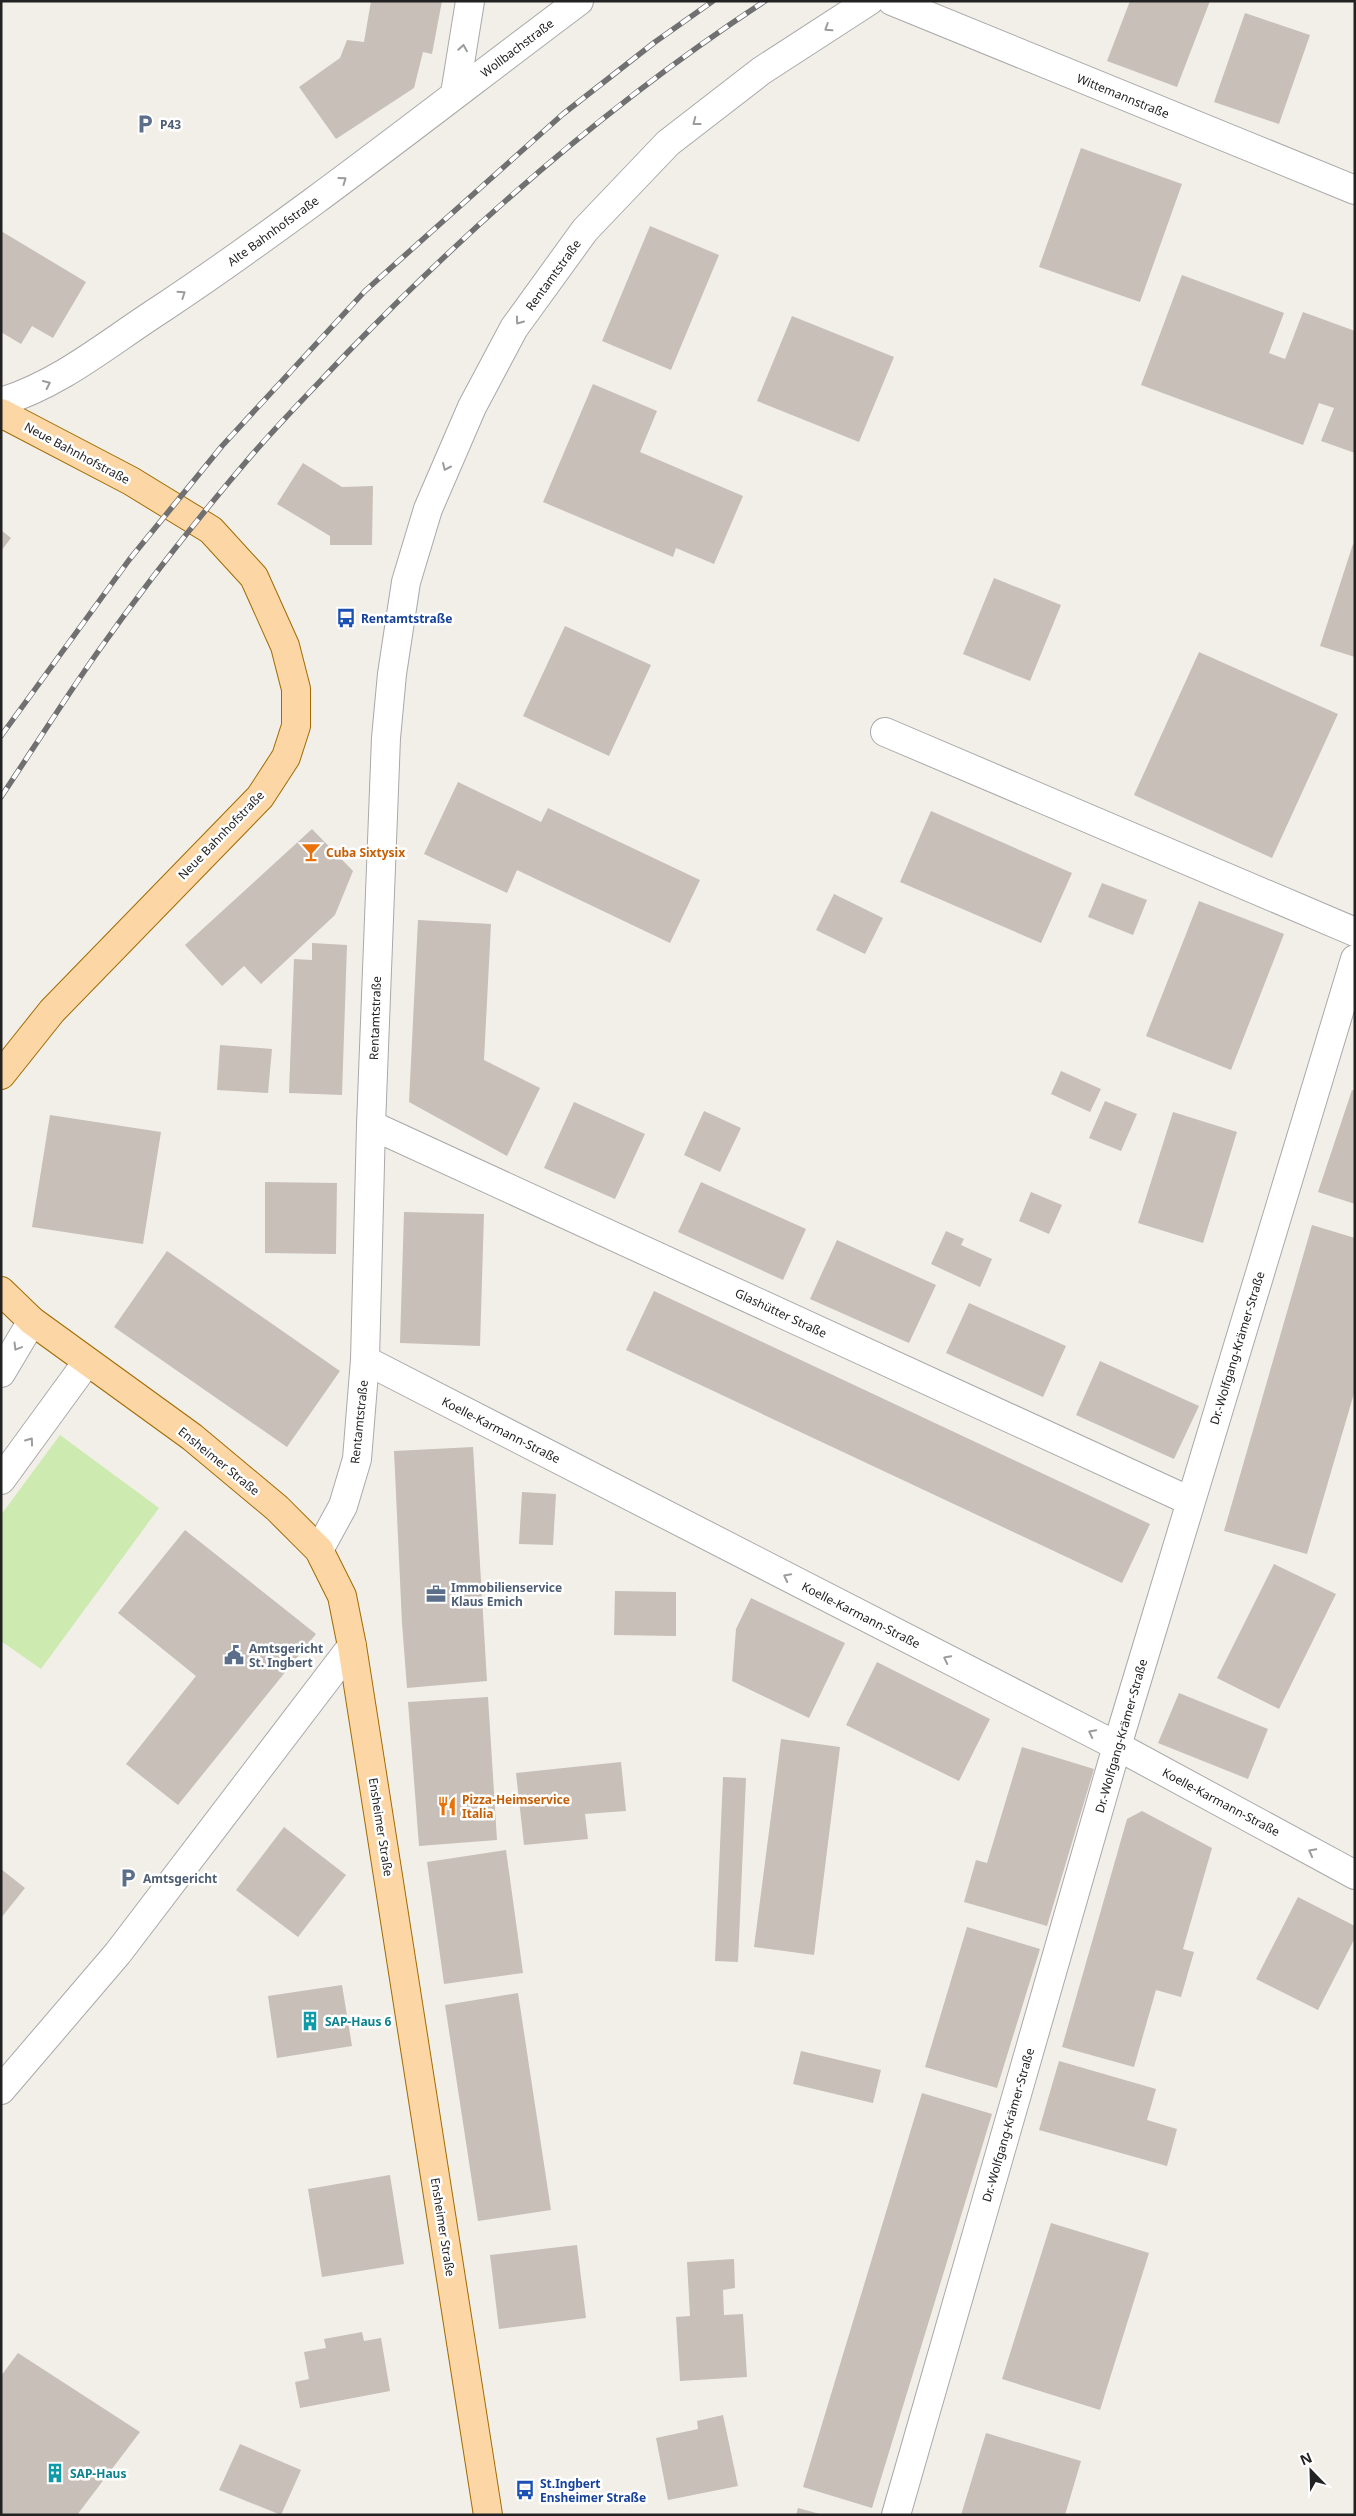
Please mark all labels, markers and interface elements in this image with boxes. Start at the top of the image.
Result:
street label: Wollbachstraße [477,15,557,81]
one-way arrow [824,22,833,31]
one-way arrow [457,43,467,52]
street label: Wittemannstraße [1074,70,1172,122]
parking icon: P43 [134,113,156,135]
place label: P43 [160,116,181,133]
one-way arrow [692,117,701,126]
one-way arrow [337,177,347,186]
street label: Alte Bahnhofstraße [224,192,322,270]
street label: Rentamtstraße [521,236,585,314]
one-way arrow [177,291,186,301]
one-way arrow [516,316,525,325]
one-way arrow [42,380,51,391]
street label: Neue Bahnhofstraße [21,418,133,488]
one-way arrow [442,462,453,471]
bus stop icon: Rentamtstraße [335,607,357,629]
place label: Rentamtstraße [361,610,452,627]
street label: Neue Bahnhofstraße [174,787,268,883]
bar icon: Cuba Sixtysix [300,841,322,863]
place label: Cuba Sixtysix [326,844,405,861]
street label: Rentamtstraße [365,975,385,1060]
street label: Dr.-Wolfgang-Krämer-Straße [1206,1269,1269,1427]
street label: Glashütter Straße [732,1284,830,1342]
one-way arrow [13,1342,23,1351]
street label: Rentamtstraße [346,1379,372,1465]
street label: Koelle-Karmann-Straße [439,1393,563,1467]
street label: Ensheimer Straße [175,1423,263,1499]
one-way arrow [24,1437,33,1447]
one-way arrow [783,1573,792,1583]
street label: Koelle-Karmann-Straße [799,1578,923,1652]
place label: Immobilienservice Klaus Emich [451,1579,562,1610]
office icon: Immobilienservice Klaus Emich [425,1583,447,1605]
place label: Amtsgericht St. Ingbert [249,1640,323,1671]
public building icon: Amtsgericht St. Ingbert [223,1644,245,1666]
one-way arrow [943,1655,952,1665]
street label: Dr.-Wolfgang-Krämer-Straße [1091,1657,1151,1815]
one-way arrow [1088,1729,1097,1739]
street label: Koelle-Karmann-Straße [1159,1764,1283,1840]
street label: Ensheimer Straße [365,1776,397,1878]
place label: Pizza-Heimservice Italia [462,1791,570,1822]
restaurant icon: Pizza-Heimservice Italia [436,1795,458,1817]
one-way arrow [1308,1848,1317,1858]
parking icon: Amtsgericht [117,1867,139,1889]
place label: Amtsgericht [143,1870,217,1887]
building icon: SAP-Haus 6 [299,2010,321,2032]
place label: SAP-Haus 6 [325,2013,392,2030]
street label: Dr.-Wolfgang-Krämer-Straße [978,2046,1038,2204]
street label: Ensheimer Straße [427,2176,459,2278]
north arrow [1286,2446,1336,2496]
text: N [1297,2448,1315,2470]
building icon: SAP-Haus [44,2462,66,2484]
place label: SAP-Haus [70,2465,126,2482]
place label: St.Ingbert Ensheimer Straße [540,2475,646,2506]
bus stop icon: St.Ingbert Ensheimer Straße [514,2479,536,2501]

